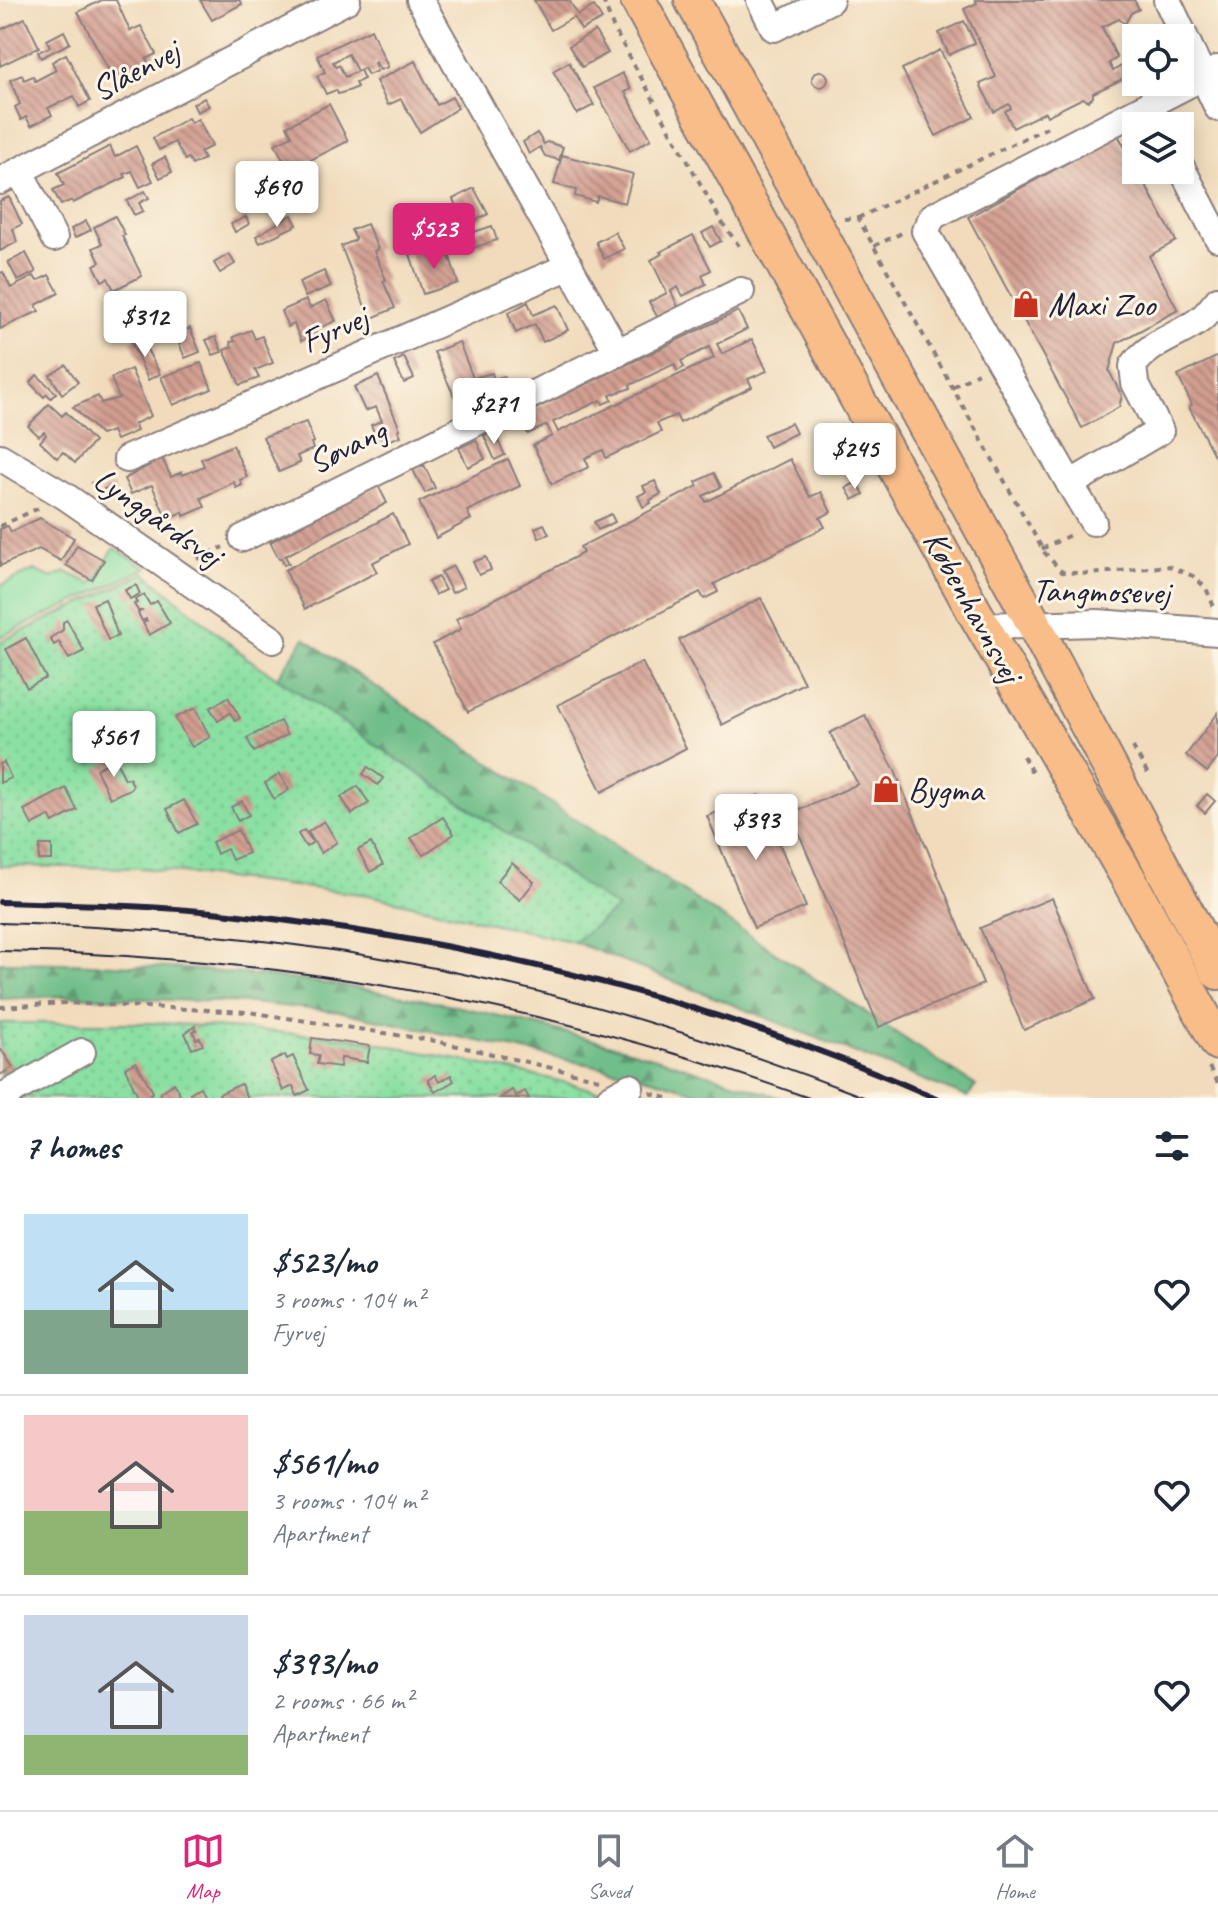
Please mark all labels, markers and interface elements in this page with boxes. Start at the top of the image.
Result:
map controls [1122,24,1194,184]
button: locate [1122,24,1194,96]
street label: Slåenvej [84,27,190,111]
button: layers [1122,112,1194,184]
pin: $690 [230,161,324,229]
text: $690 [253,170,301,203]
pin: $523 [387,203,481,271]
text: $523 [411,212,457,245]
place label: Maxi Zoo [1048,283,1157,326]
shop icon: Maxi Zoo [1011,289,1041,319]
pin: $312 [98,291,192,359]
street label: Fyrvej [294,294,378,363]
text: $312 [122,300,168,333]
pin: $271 [447,378,541,446]
text: $271 [471,387,517,420]
street label: Søvang [301,408,395,483]
pin: $245 [808,423,902,491]
text: $245 [832,432,878,465]
street label: Lynggårdsvej [86,457,234,579]
street label: Københavnsvej [914,523,1034,693]
street label: Tangmosevej [1032,568,1174,614]
pin: $561 [67,711,161,779]
text: $561 [91,720,137,753]
place label: Bygma [908,768,985,811]
shop icon: Bygma [871,774,901,804]
pin: $393 [709,794,803,862]
text: $393 [733,803,779,836]
icon: filters [1150,1124,1194,1168]
text: 7 homes [24,1125,120,1168]
text: $523/mo [272,1240,376,1283]
icon: home [88,1246,184,1342]
icon: heart [1150,1272,1194,1316]
text: 3 rooms · 104 m² [272,1283,424,1316]
text: Fyrvej [272,1316,324,1349]
text: $561/mo [272,1441,377,1484]
icon: home [88,1447,184,1543]
icon: heart [1150,1473,1194,1517]
text: 3 rooms · 104 m² [272,1484,424,1517]
text: Apartment [272,1517,368,1550]
text: $393/mo [272,1641,376,1684]
icon: home [88,1647,184,1743]
icon: heart [1150,1673,1194,1717]
text: 2 rooms · 66 m² [272,1684,413,1717]
text: Apartment [272,1717,368,1750]
tab: Map [181,1829,225,1905]
tab: Saved [587,1829,631,1905]
tab: Home [993,1829,1037,1905]

